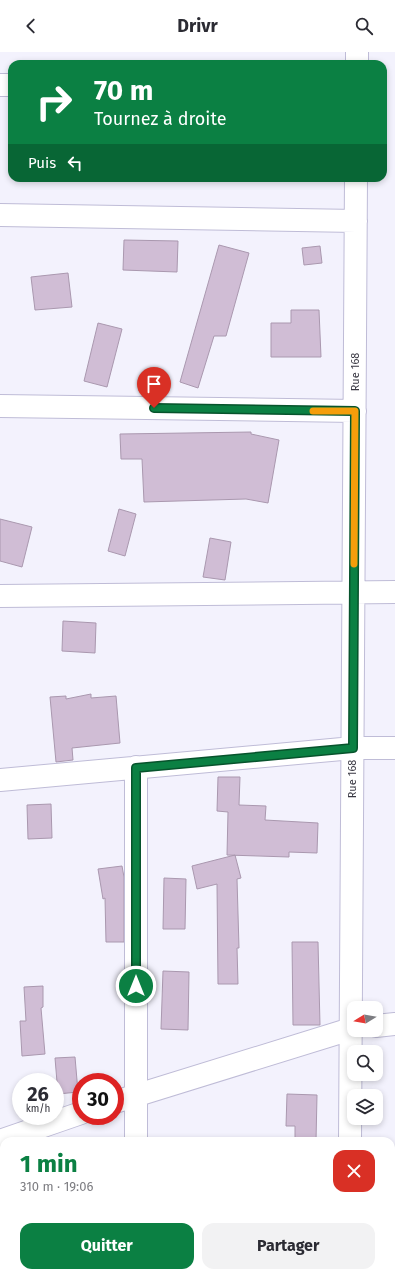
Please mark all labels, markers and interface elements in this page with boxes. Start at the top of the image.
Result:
icon: back [20,15,42,37]
text: Drivr [177,15,218,37]
icon: search [353,15,375,37]
text: 70 m [94,74,153,107]
icon: right [28,76,80,128]
text: Tournez à droite [94,108,226,130]
icon: left [64,152,86,174]
text: Puis [28,154,56,172]
street label: Rue 168 [349,353,362,391]
pin [137,367,171,408]
icon: arrive [143,373,165,395]
street label: Rue 168 [346,760,359,798]
position arrow [115,965,157,1007]
north arrow [347,1001,383,1037]
map controls [347,1001,383,1125]
button: search [347,1045,383,1081]
speed limit sign: 30 [72,1073,124,1125]
text: 26 [27,1082,49,1106]
button: layers [347,1089,383,1125]
text: km/h [26,1103,50,1115]
text: 1 min [20,1150,78,1178]
button: close [333,1150,375,1192]
text: 310 m · 19:06 [20,1179,93,1194]
button: Quitter [20,1223,194,1269]
button: Partager [202,1223,375,1269]

